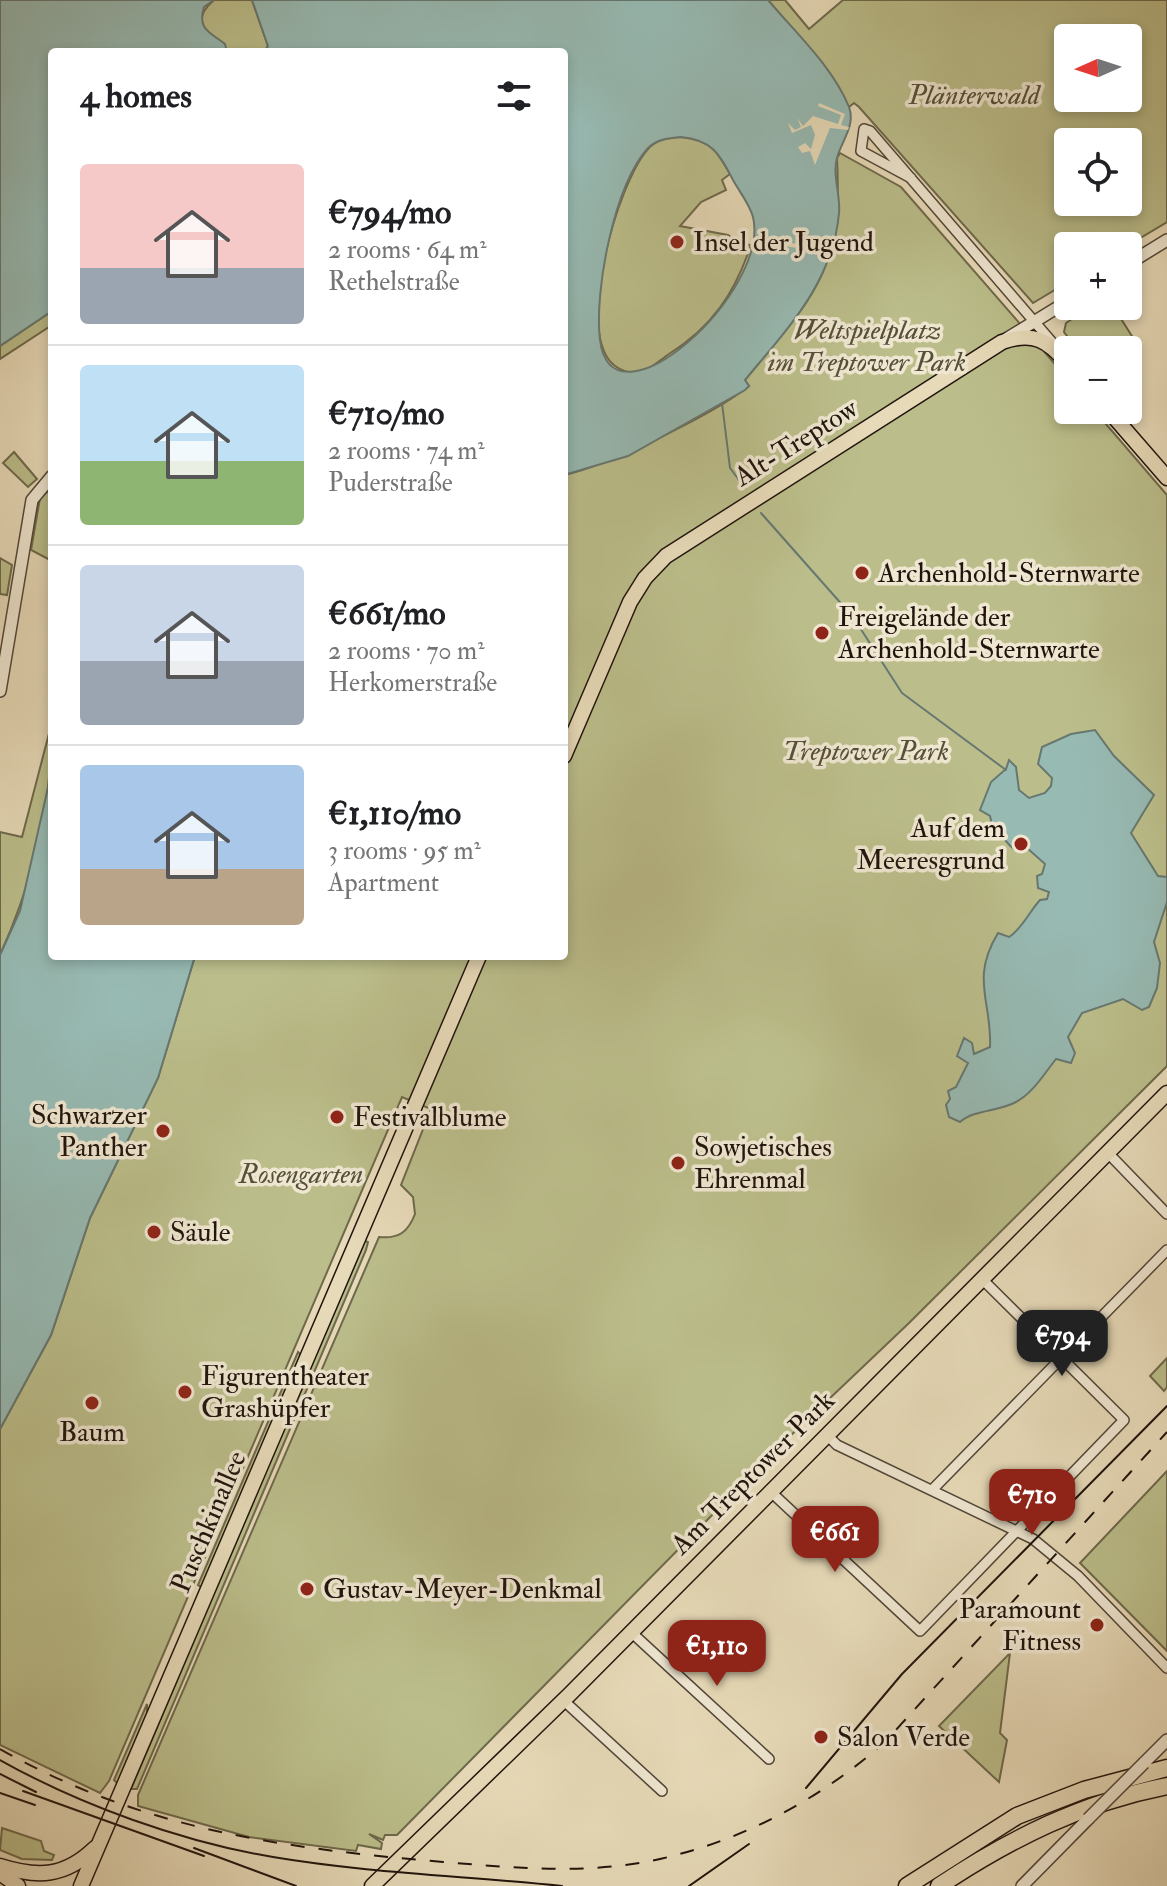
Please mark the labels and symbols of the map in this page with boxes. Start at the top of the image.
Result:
north arrow [1054,24,1142,112]
park label: Plänterwald [907,78,1042,113]
place label: Insel der Jugend [693,225,874,260]
marker: Insel der Jugend [668,233,686,251]
park label: Weltspielplatz im Treptower Park [768,313,966,380]
street label: Alt-Treptow [727,391,865,495]
place label: Archenhold-Sternwarte [877,556,1140,591]
marker: Archenhold-Sternwarte [853,564,871,582]
place label: Freigelände der Archenhold-Sternwarte [837,600,1100,667]
marker: Freigelände der Archenhold-Sternwarte [813,624,831,642]
park label: Treptower Park [783,734,949,769]
place label: Auf dem Meeresgrund [856,811,1005,878]
marker: Auf dem Meeresgrund [1012,835,1030,853]
place label: Schwarzer Panther [31,1098,148,1165]
place label: Festivalblume [353,1100,507,1135]
marker: Festivalblume [328,1108,346,1126]
marker: Schwarzer Panther [154,1122,172,1140]
place label: Sowjetisches Ehrenmal [694,1130,832,1197]
marker: Sowjetisches Ehrenmal [669,1154,687,1172]
park label: Rosengarten [238,1157,363,1192]
place label: Säule [170,1215,231,1250]
marker: Säule [145,1223,163,1241]
pin: €794 [1015,1310,1109,1378]
place label: Figurentheater Grashüpfer [201,1359,369,1426]
marker: Figurentheater Grashüpfer [176,1383,194,1401]
street label: Am Treptower Park [663,1383,843,1563]
marker: Baum [83,1394,101,1412]
place label: Baum [59,1415,125,1450]
street label: Puschkinallee [163,1445,255,1598]
pin: €710 [985,1469,1079,1537]
pin: €661 [788,1506,882,1574]
place label: Gustav-Meyer-Denkmal [323,1572,602,1607]
marker: Gustav-Meyer-Denkmal [298,1580,316,1598]
place label: Paramount Fitness [959,1592,1081,1659]
marker: Paramount Fitness [1088,1616,1106,1634]
pin: €1,110 [652,1620,782,1688]
place label: Salon Verde [837,1720,970,1755]
marker: Salon Verde [812,1728,830,1746]

